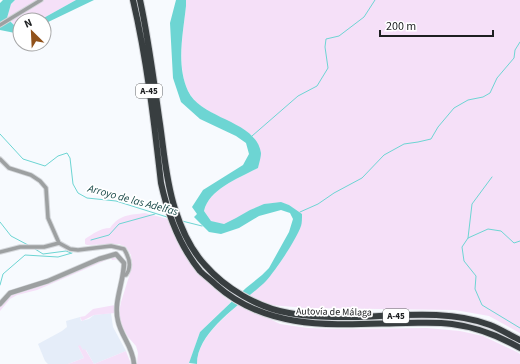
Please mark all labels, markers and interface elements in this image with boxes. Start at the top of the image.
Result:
north arrow [12,12,52,52]
scale bar [380,12,493,38]
text: N [22,15,35,32]
text: 200 m [386,18,416,35]
road number: A-45 [136,84,162,98]
water label: Arroyo de las Adelfas [85,180,180,219]
street label: Autovía de Málaga [296,304,372,320]
road number: A-45 [383,309,409,323]

